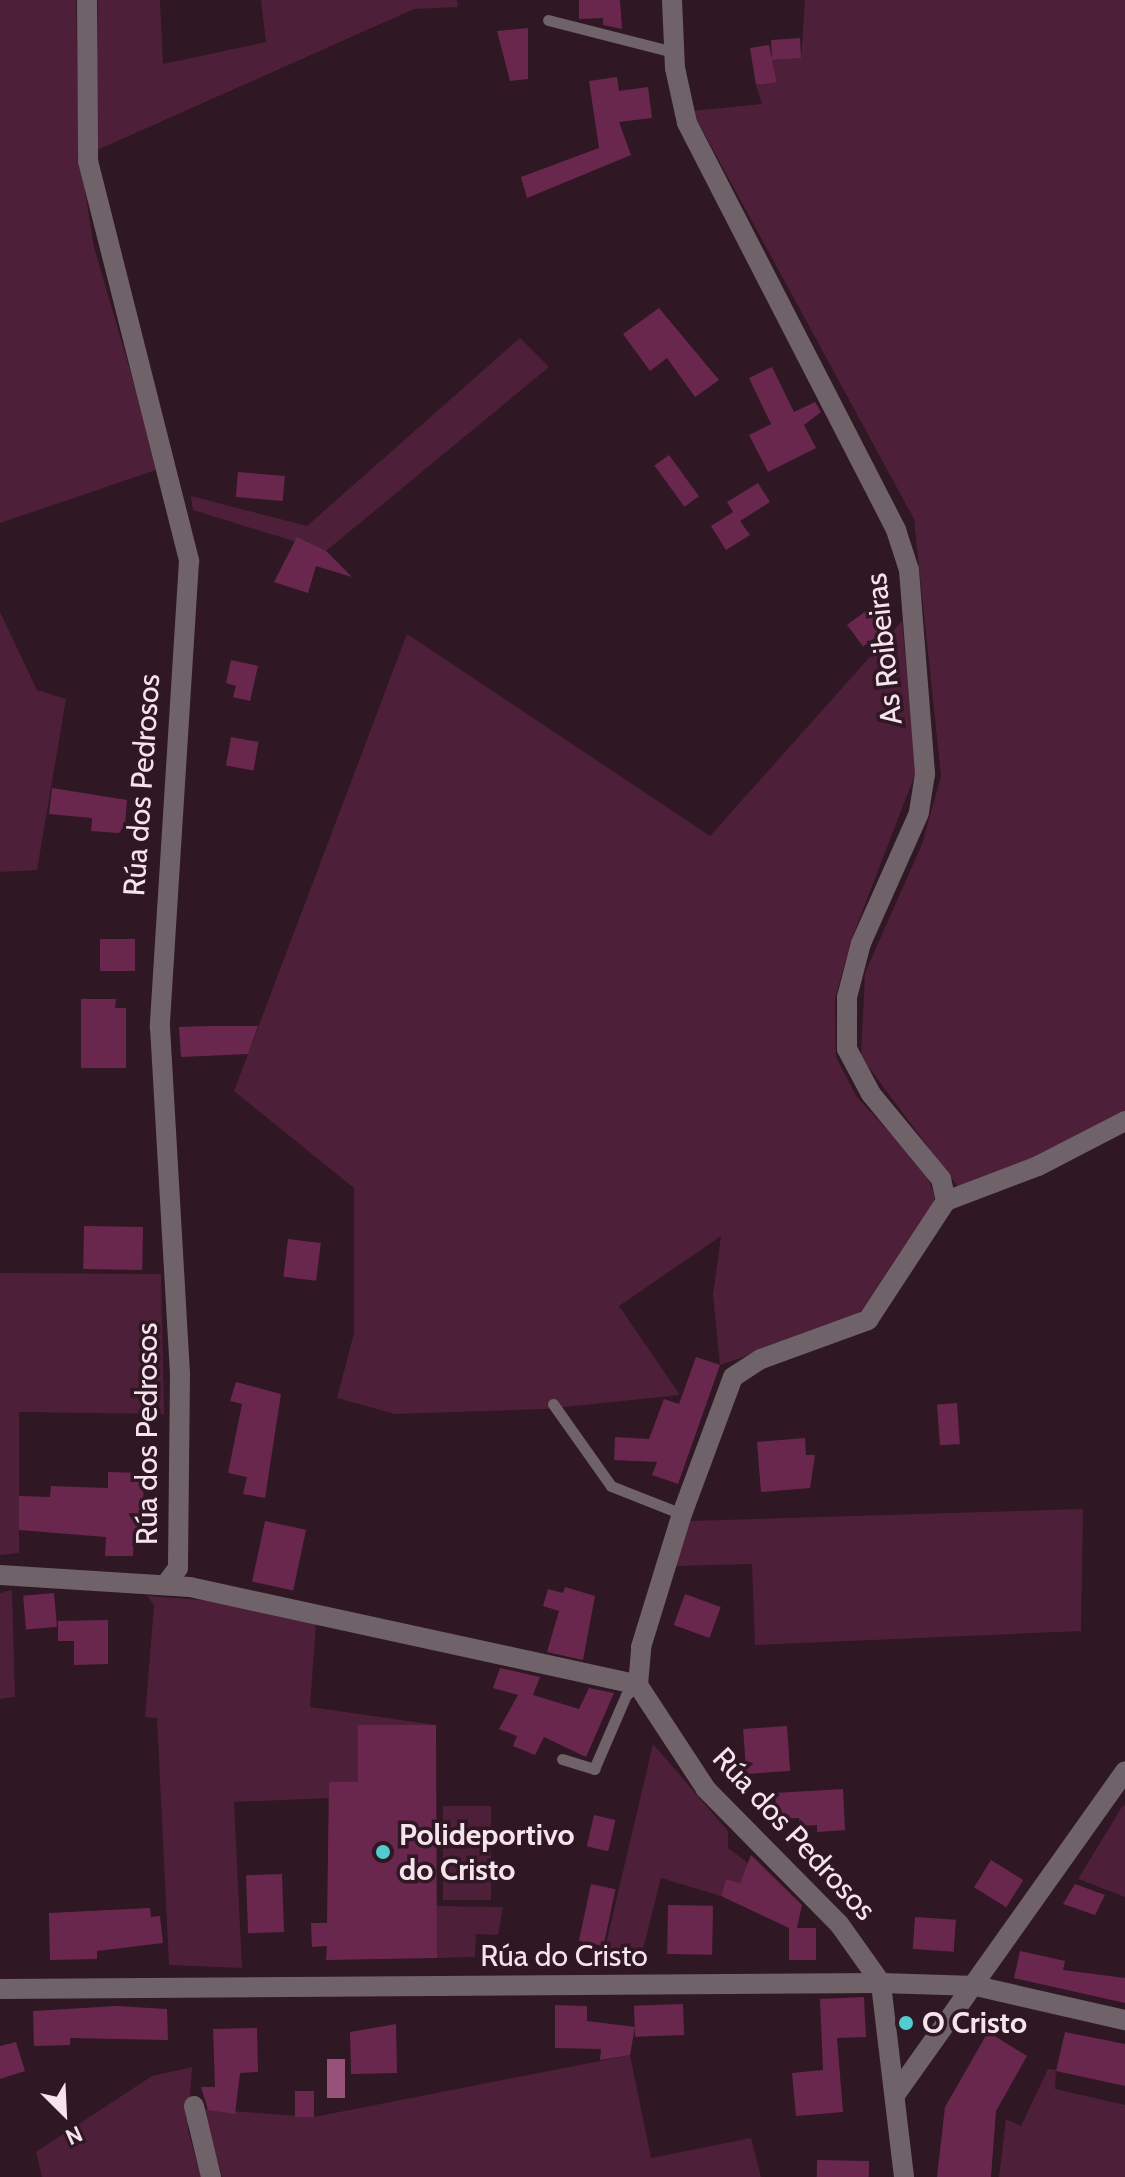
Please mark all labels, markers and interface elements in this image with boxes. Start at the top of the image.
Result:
street label: As Roibeiras [858,571,910,727]
street label: Rúa dos Pedrosos [116,673,168,897]
street label: Rúa dos Pedrosos [129,1323,165,1545]
street label: Rúa dos Pedrosos [705,1740,883,1928]
place label: Polideportivo do Cristo [399,1817,575,1888]
marker: Polideportivo do Cristo [374,1843,392,1861]
street label: Rúa do Cristo [480,1938,648,1974]
place label: O Cristo [922,2005,1027,2041]
marker: O Cristo [897,2014,915,2032]
north arrow [24,2073,104,2153]
text: N [61,2120,87,2151]

